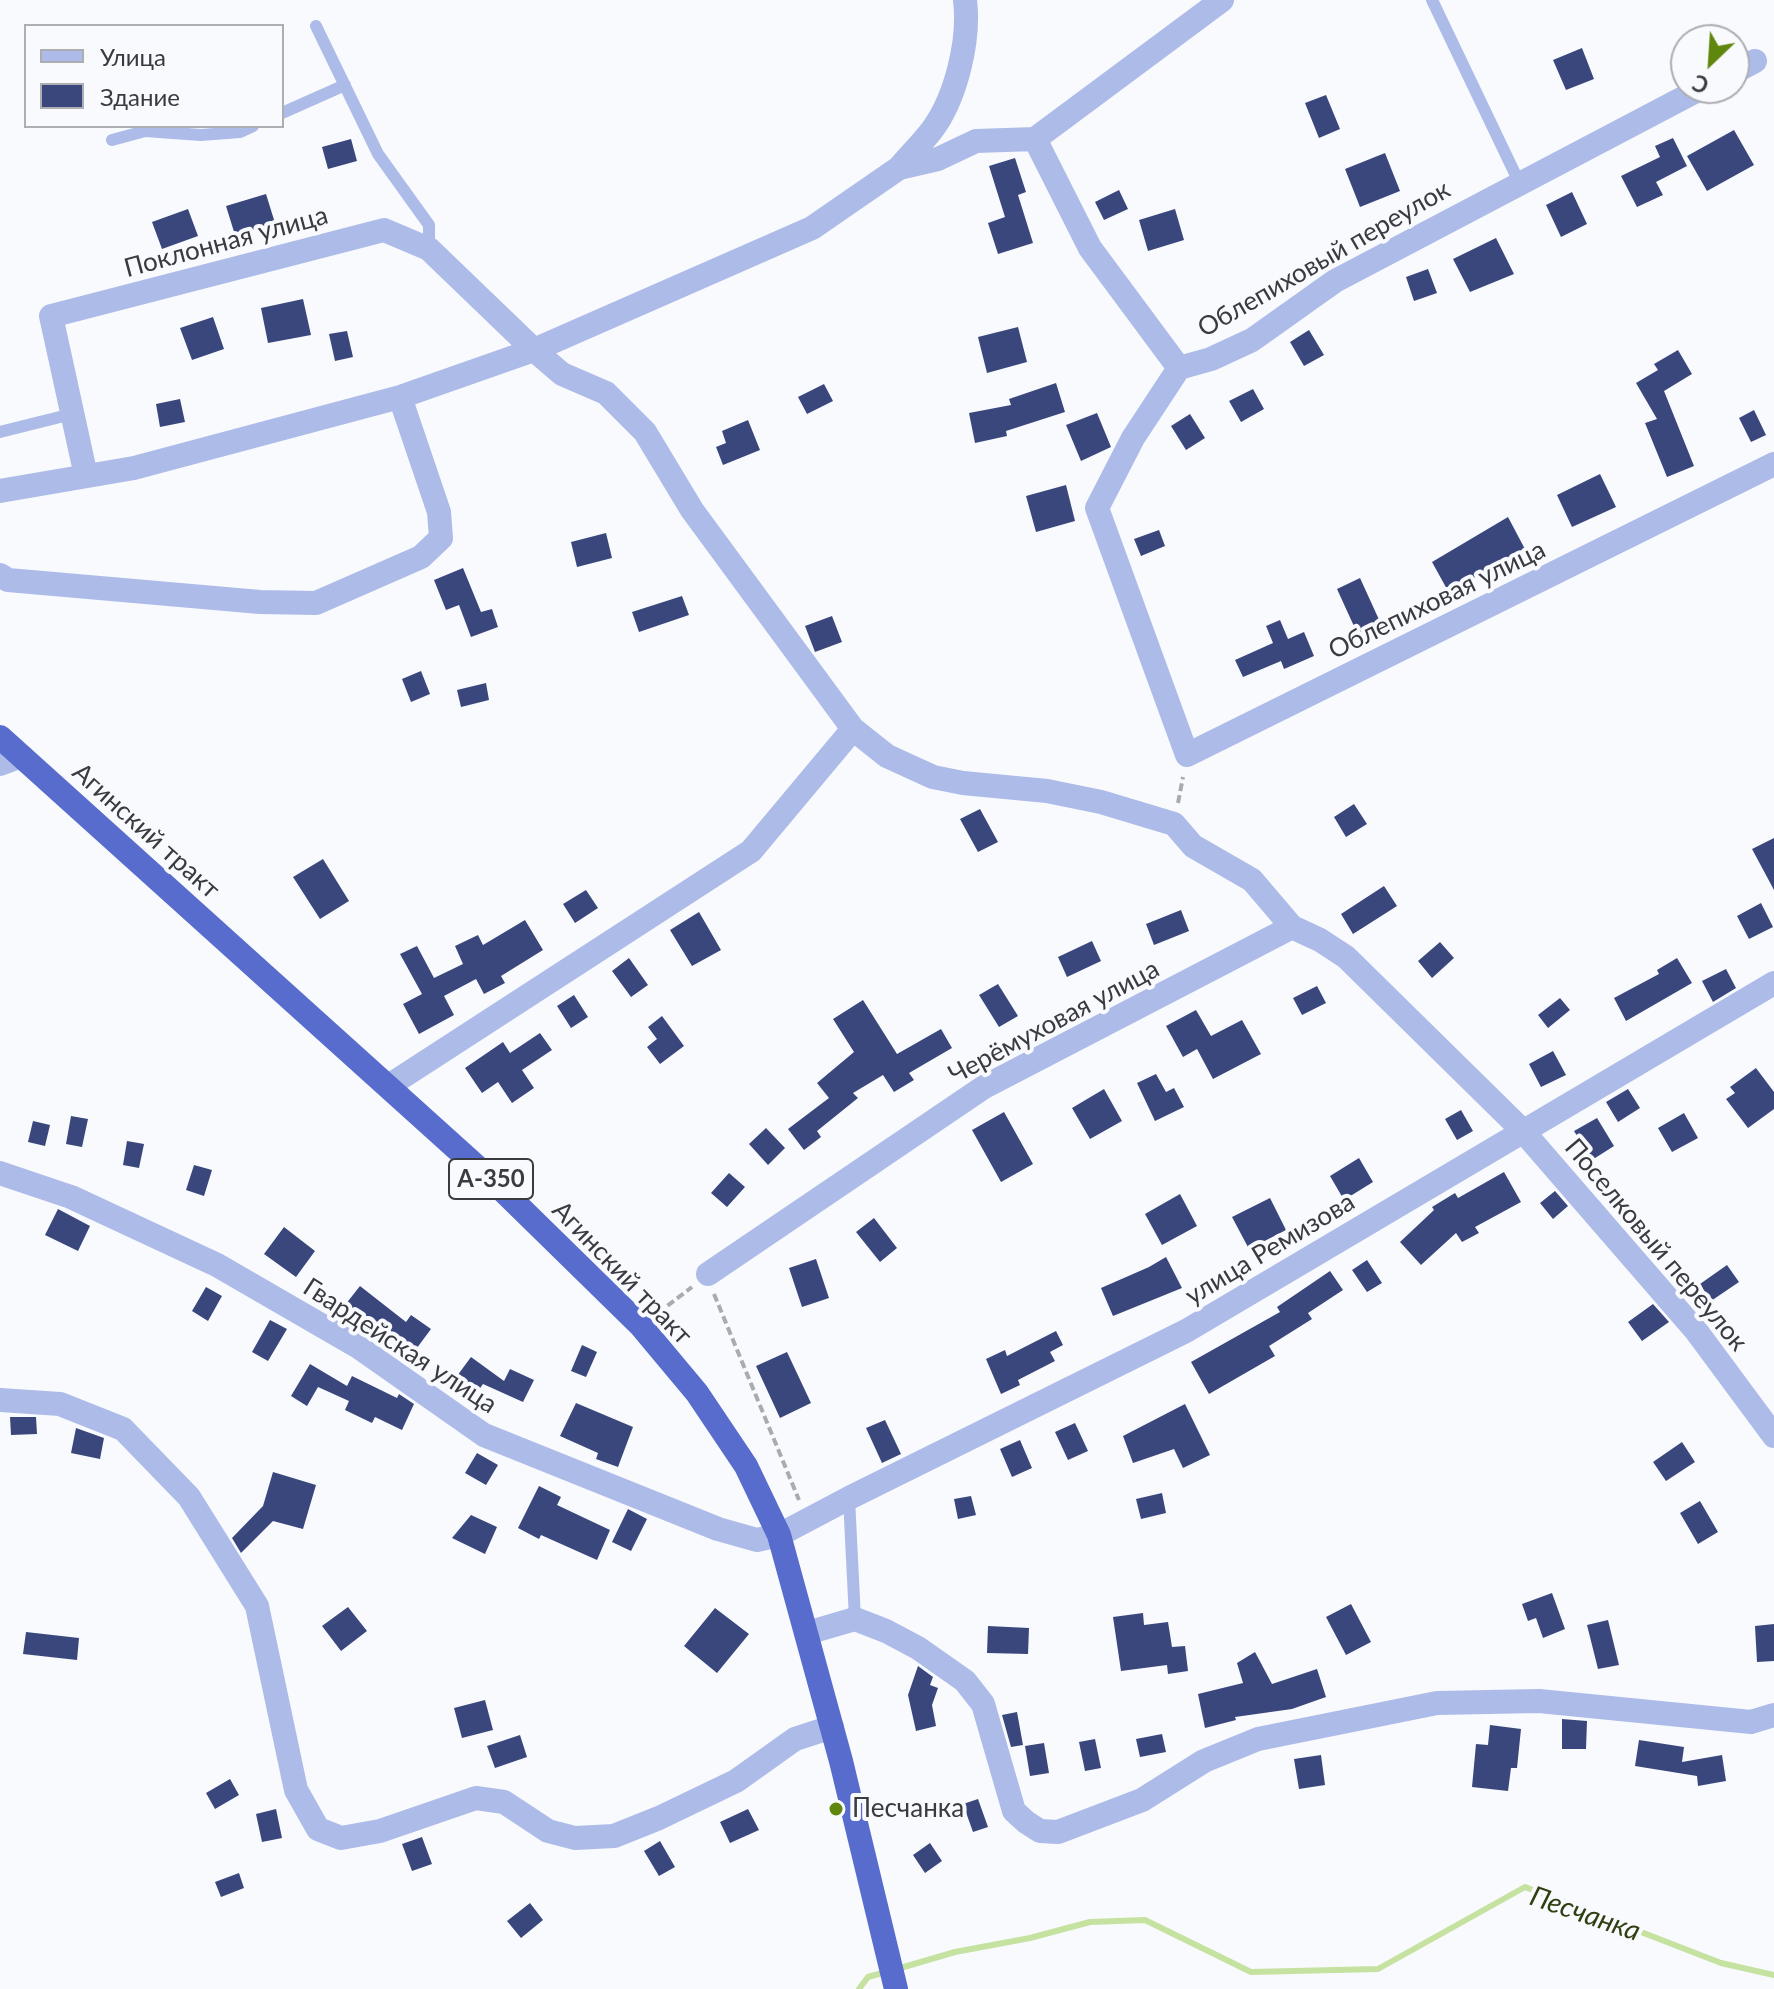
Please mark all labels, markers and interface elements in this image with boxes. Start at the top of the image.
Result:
legend [24,24,284,128]
north arrow [1670,24,1750,104]
text: Улица [100,42,166,71]
text: С [1688,69,1713,100]
text: Здание [100,82,180,111]
street label: Облепиховый переулок [1192,174,1456,344]
street label: Поклонная улица [121,200,331,284]
street label: Облепиховая улица [1323,534,1551,666]
street label: Агинский тракт [66,757,226,905]
street label: Черёмуховая улица [943,953,1165,1091]
street label: Поселковый переулок [1558,1133,1754,1357]
road number: А-350 [449,1159,533,1199]
street label: улица Ремизова [1180,1186,1360,1312]
street label: Агинский тракт [546,1195,698,1351]
street label: Гвардейская улица [297,1272,503,1420]
place label: Песчанка [852,1793,964,1825]
marker: Песчанка [827,1800,845,1818]
water label: Песчанка [1525,1879,1645,1949]

